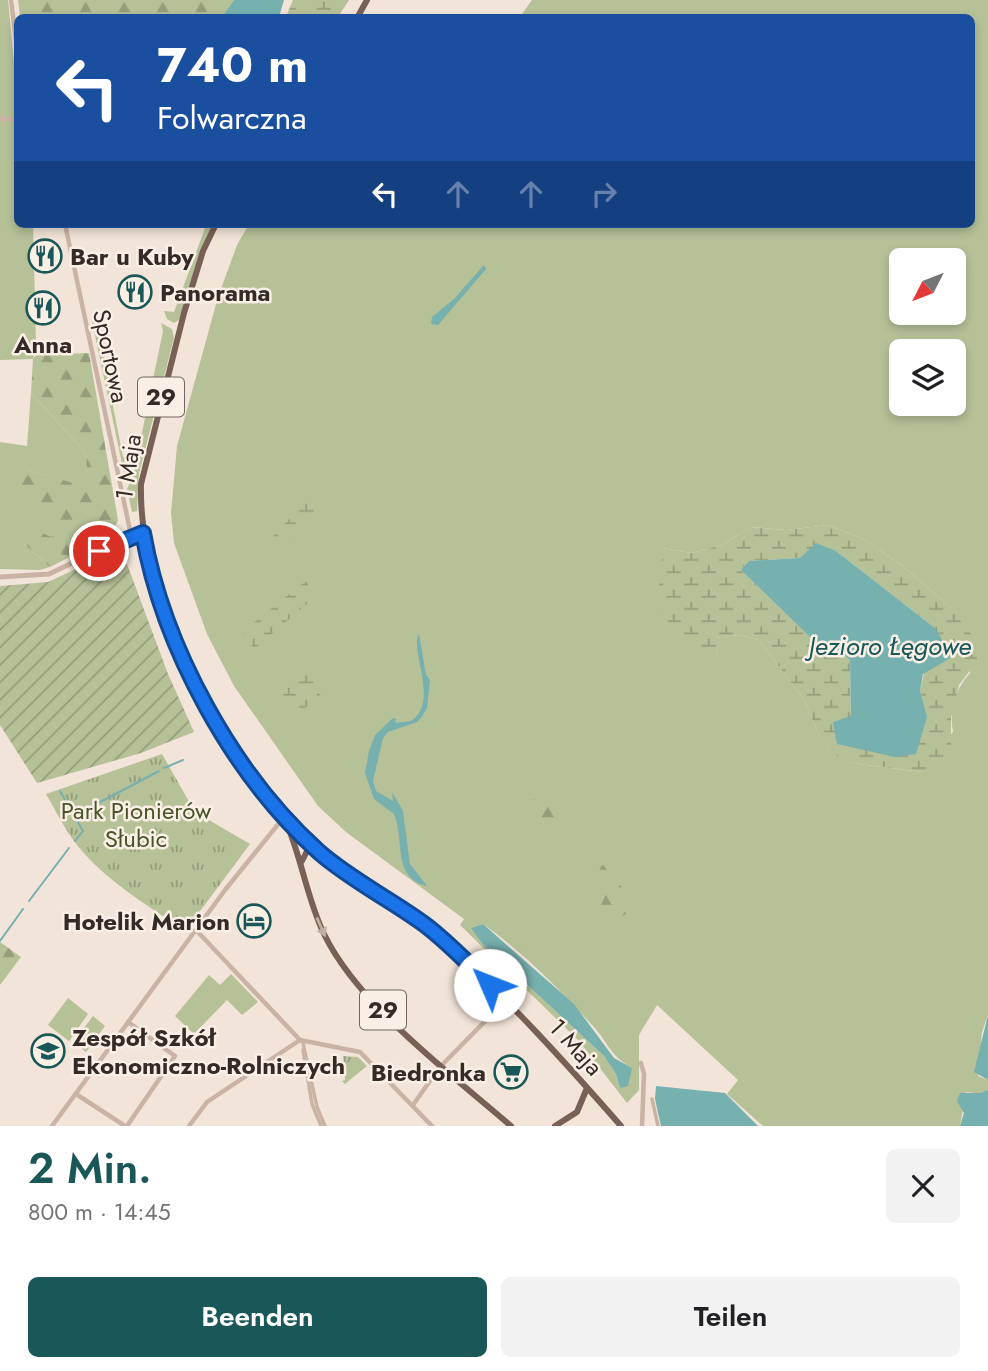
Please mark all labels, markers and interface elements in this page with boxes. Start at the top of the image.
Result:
text: 740 m [157,30,308,100]
icon: left [42,42,133,133]
text: Folwarczna [157,95,307,141]
icon: left [366,175,404,213]
icon: ahead [439,175,477,213]
icon: ahead [512,175,550,213]
icon: right [585,175,623,213]
restaurant icon: Bar u Kuby [26,237,64,275]
place label: Bar u Kuby [70,239,194,274]
north arrow [889,248,966,326]
map controls [889,248,966,416]
restaurant icon: Panorama [116,273,154,311]
place label: Panorama [160,275,271,310]
restaurant icon: Anna [24,289,62,327]
street label: Sportowa [84,306,138,406]
place label: Anna [13,327,72,362]
button: layers [889,339,966,416]
road number: 29 [138,378,184,416]
street label: 1 Maja [106,432,150,502]
pin [69,521,129,581]
icon: arrive [80,532,118,570]
water label: Jezioro Łęgowe [804,627,971,665]
park label: Park Pionierów Słubic [61,793,212,856]
hotel icon: Hotelik Marion [235,902,273,940]
place label: Hotelik Marion [63,904,230,939]
one-way arrow [315,917,327,937]
position arrow [453,948,527,1022]
road number: 29 [360,990,406,1030]
street label: 1 Maja [541,1011,611,1083]
place label: Zespół Szkół Ekonomiczno-Rolniczych [72,1020,345,1083]
school or university icon: Zespół Szkół Ekonomiczno-Rolniczych [29,1032,67,1070]
supermarket icon: Biedronka [492,1053,530,1091]
place label: Biedronka [371,1055,486,1090]
text: 2 Min. [28,1138,151,1199]
button: close [886,1149,960,1223]
text: 800 m · 14:45 [28,1195,171,1229]
button: Beenden [28,1277,487,1357]
button: Teilen [501,1277,960,1357]

